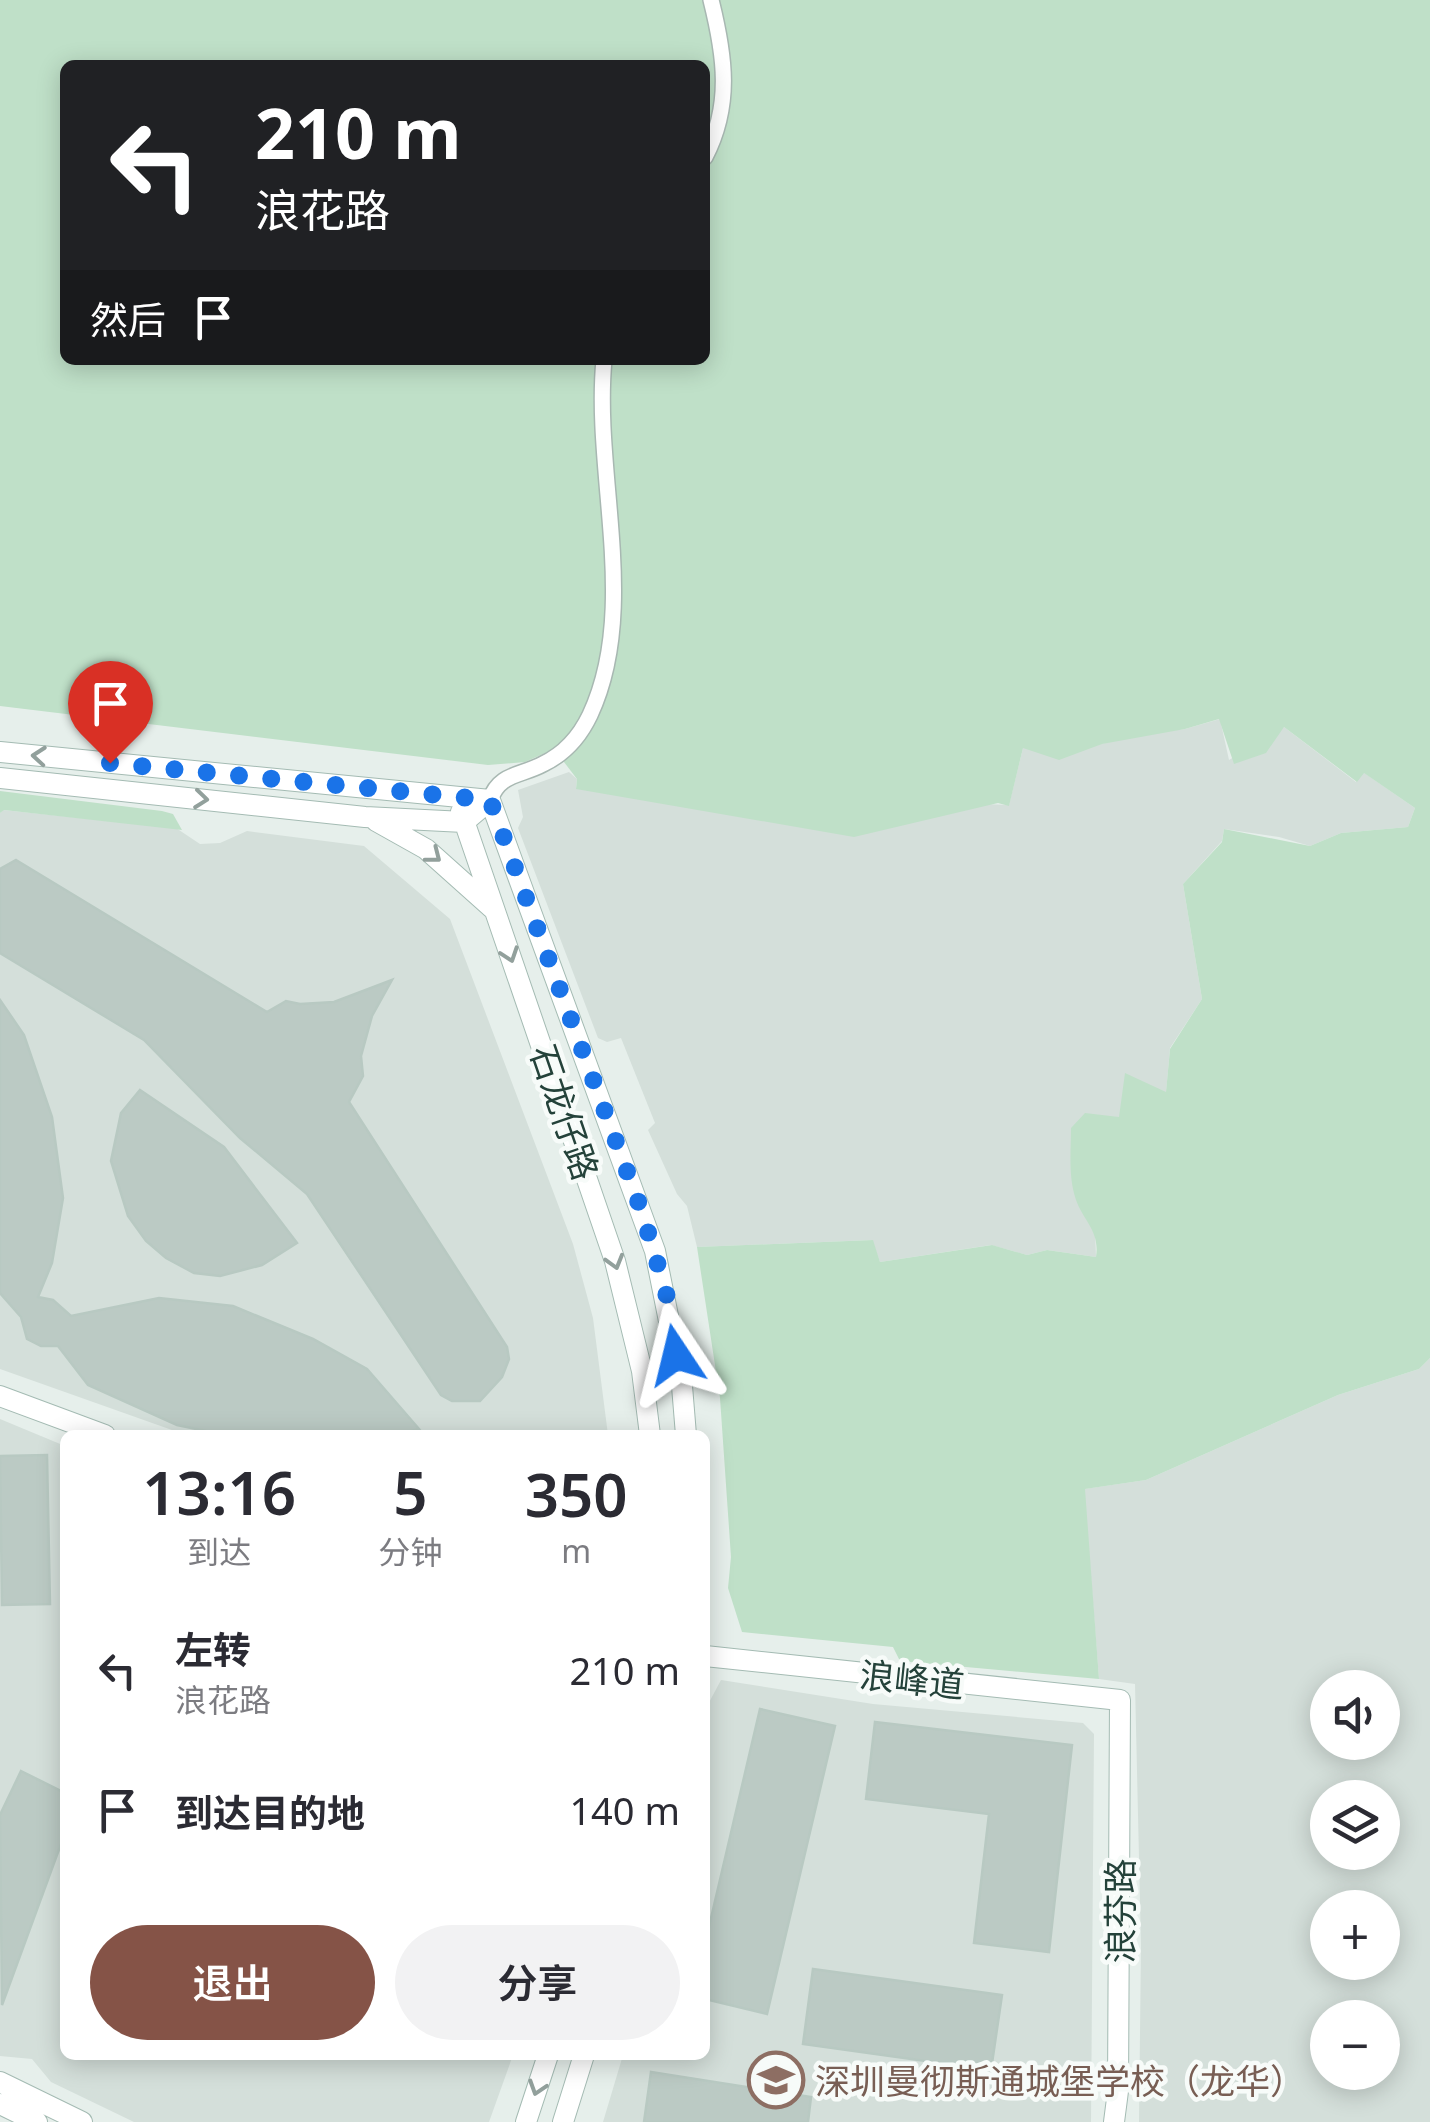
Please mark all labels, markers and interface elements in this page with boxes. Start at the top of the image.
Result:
text: 210 m [255,84,462,180]
icon: left [90,100,220,230]
text: 浪花路 [255,179,390,240]
icon: arrive [186,290,241,345]
text: 然后 [90,293,166,345]
pin [68,661,153,764]
icon: arrive [83,676,138,731]
one-way arrow [30,746,46,767]
one-way arrow [194,788,210,809]
one-way arrow [423,844,441,862]
one-way arrow [498,945,519,962]
street label: 石龙仔路 [520,1038,610,1186]
one-way arrow [603,1253,624,1270]
position arrow [624,1303,728,1407]
text: 13:16 [142,1451,296,1533]
text: 5 [393,1451,428,1533]
text: 350 [525,1453,628,1535]
text: m [561,1529,591,1572]
text: 到达 [187,1530,251,1573]
text: 分钟 [378,1530,442,1573]
text: 左转 [175,1623,251,1675]
icon: left [90,1643,145,1698]
text: 210 m [569,1644,680,1696]
street label: 浪峰道 [857,1650,967,1708]
map controls [1310,1670,1400,2090]
button: sound [1310,1670,1400,1760]
text: 浪花路 [175,1678,271,1721]
button: layers [1310,1780,1400,1870]
icon: arrive [90,1783,145,1838]
text: 140 m [569,1784,680,1836]
text: 到达目的地 [175,1786,365,1838]
street label: 浪芬路 [1096,1858,1143,1964]
button: + [1310,1890,1400,1980]
button: 退出 [90,1925,375,2040]
button: 分享 [395,1925,680,2040]
button: − [1310,2000,1400,2090]
school or university icon: 深圳曼彻斯通城堡学校（龙华） [746,2050,806,2110]
place label: 深圳曼彻斯通城堡学校（龙华） [815,2057,1305,2104]
one-way arrow [529,2079,549,2096]

